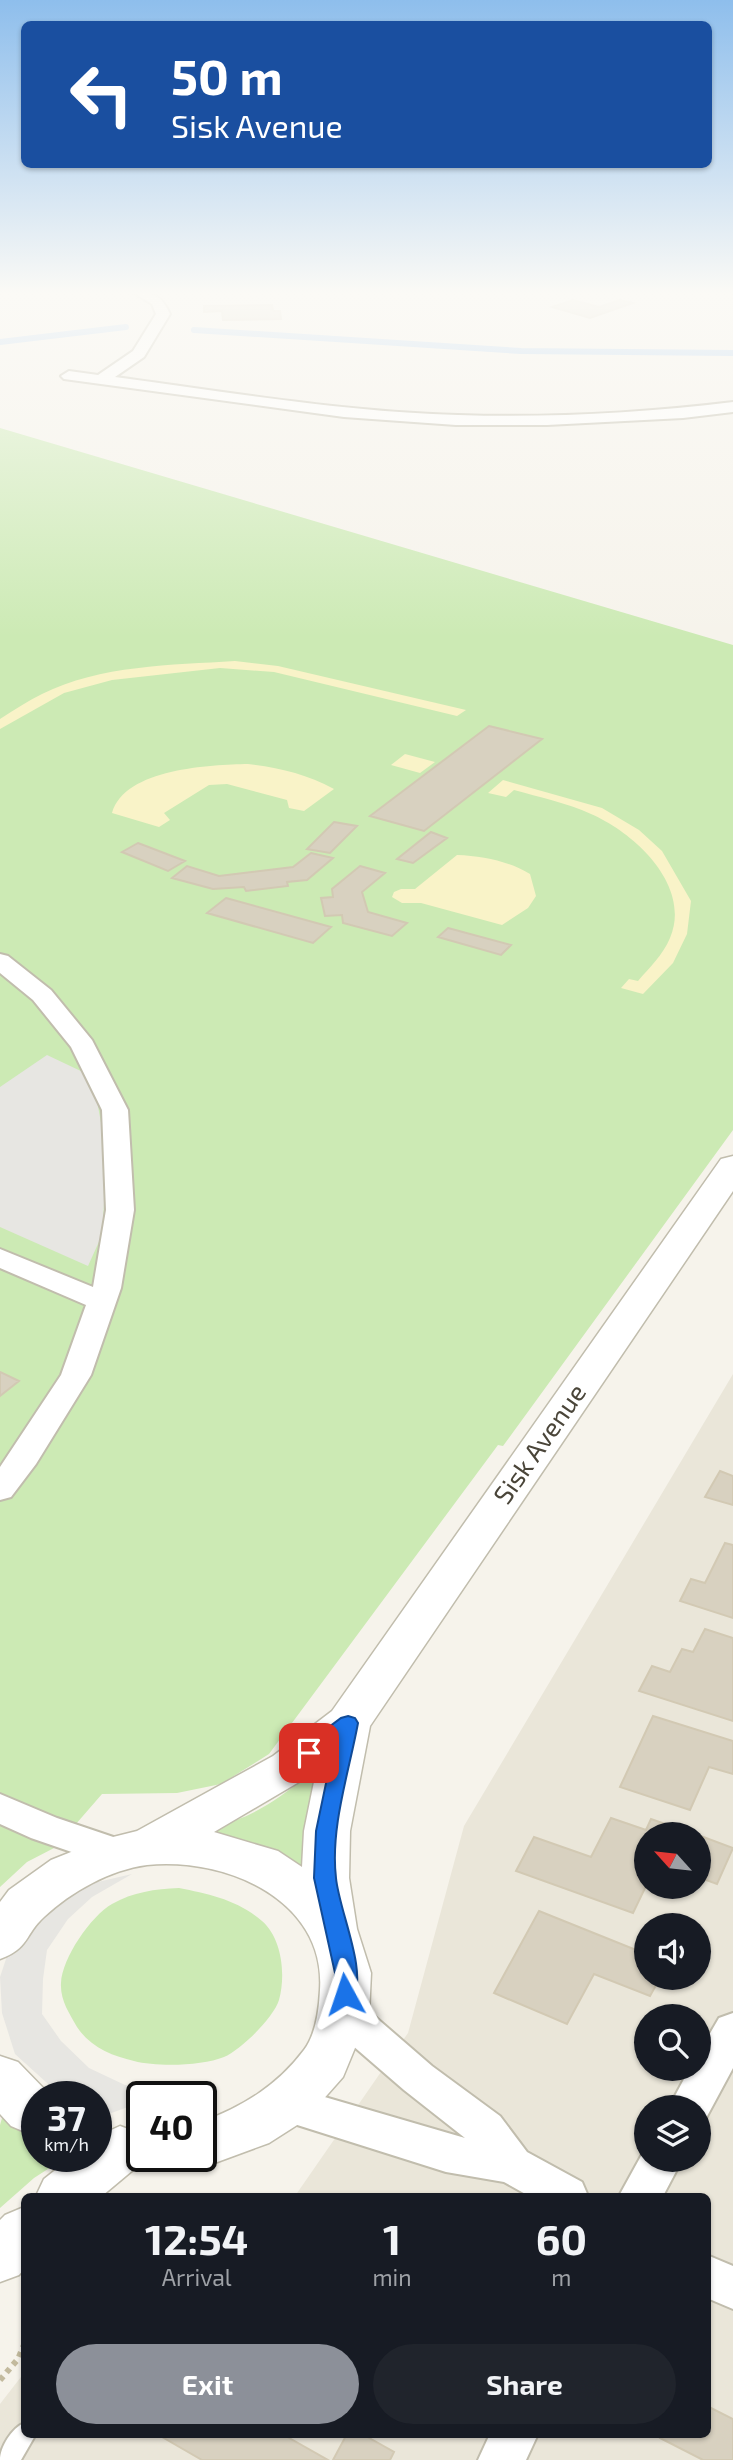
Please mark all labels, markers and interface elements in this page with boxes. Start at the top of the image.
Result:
text: 50 m [171,46,283,105]
icon: left [56,49,147,140]
text: Sisk Avenue [171,106,343,144]
street label: Sisk Avenue [486,1377,591,1509]
pin [279,1723,339,1783]
icon: arrive [290,1734,328,1772]
north arrow [634,1822,710,1899]
map controls [634,1822,711,2172]
button: sound [634,1913,711,1990]
position arrow [308,1957,382,2031]
button: search [634,2004,711,2081]
speed limit sign: 40 [126,2081,217,2172]
button: layers [634,2095,711,2172]
text: 37 [47,2096,86,2138]
text: km/h [44,2133,89,2155]
text: 12:54 [145,2213,248,2263]
text: 1 [383,2213,401,2263]
text: 60 [536,2213,587,2263]
text: Arrival [162,2263,232,2291]
text: min [372,2263,412,2291]
text: m [551,2263,571,2291]
button: Exit [56,2344,359,2424]
button: Share [373,2344,676,2424]

